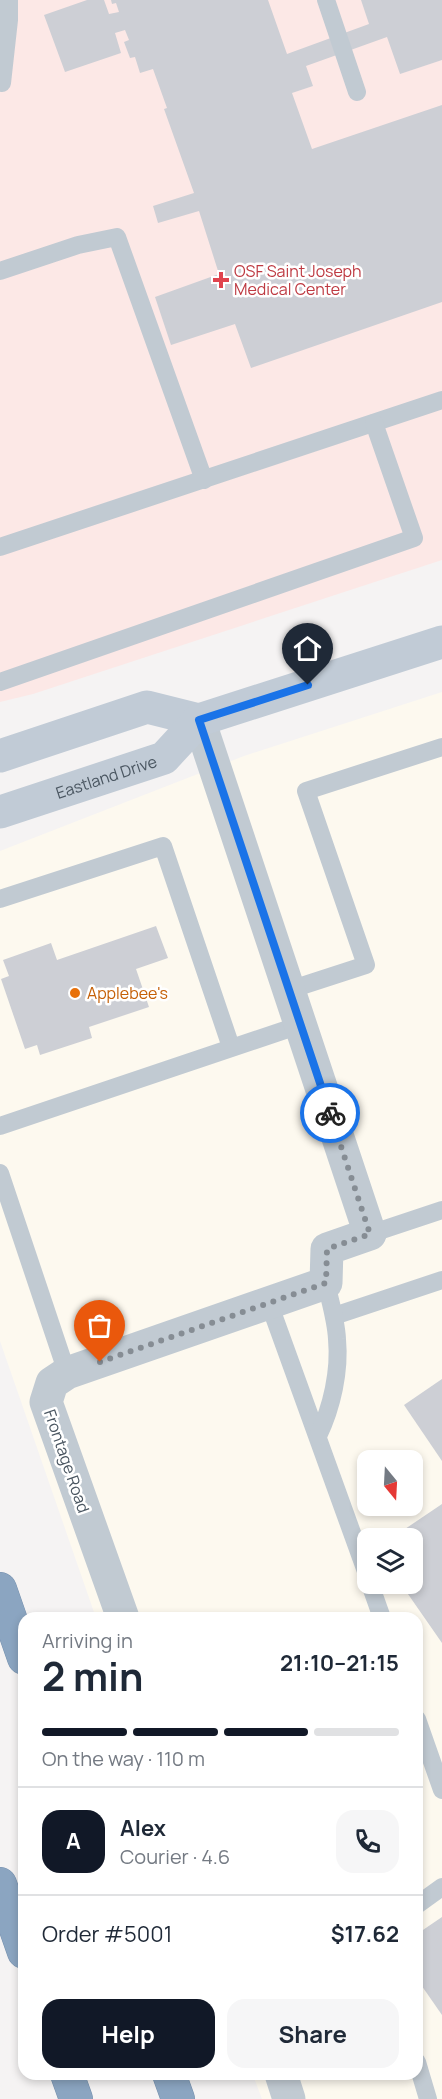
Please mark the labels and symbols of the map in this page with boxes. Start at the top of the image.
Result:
place label: OSF Saint Joseph Medical Center [234,260,362,300]
marker: OSF Saint Joseph Medical Center [212,271,230,289]
pin [282,623,333,685]
street label: Eastland Drive [53,750,160,804]
place label: Applebee's [87,982,168,1004]
marker: Applebee's [68,986,82,1000]
courier [300,1083,360,1143]
pin [74,1300,125,1362]
street label: Frontage Road [39,1406,95,1516]
north arrow [357,1450,423,1516]

